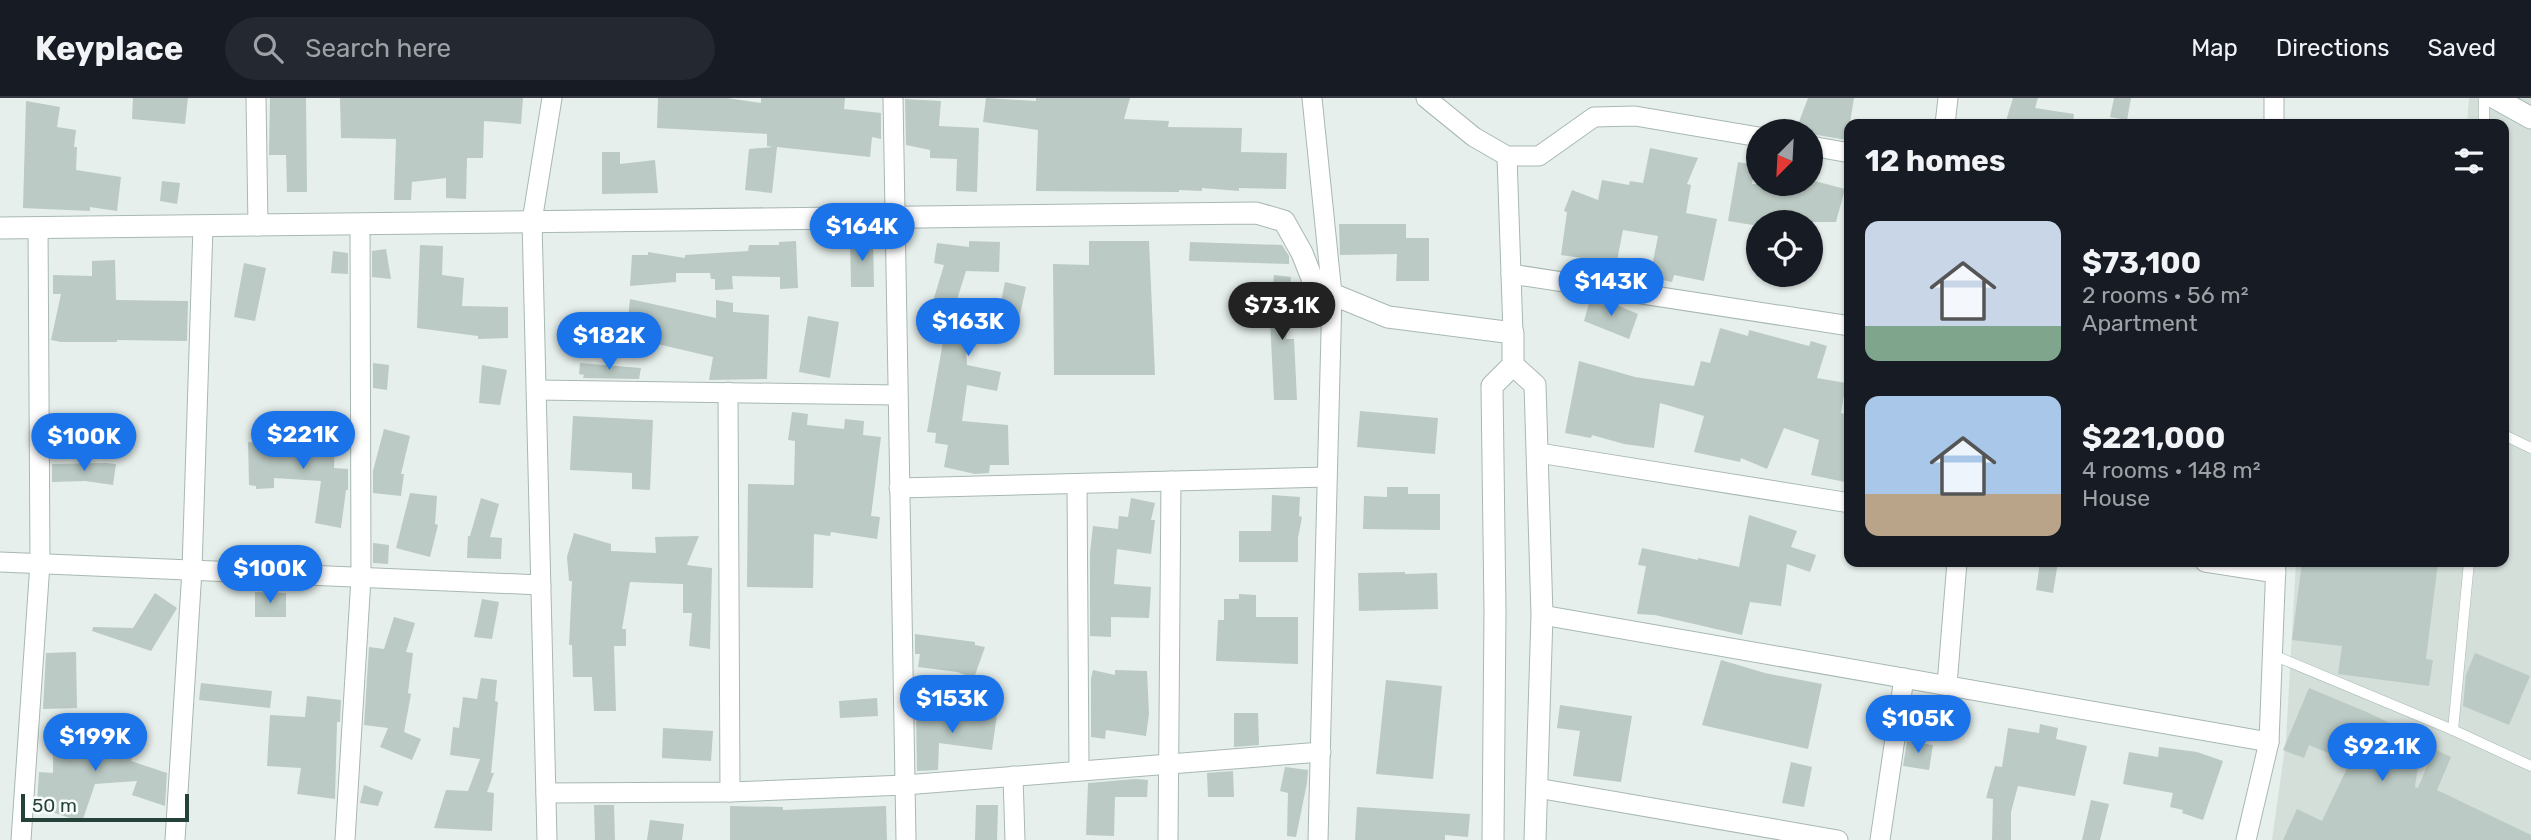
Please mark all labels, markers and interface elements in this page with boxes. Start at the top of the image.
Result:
search box [225,17,715,80]
text: Keyplace [35,29,183,68]
icon: search [249,29,287,67]
text: Search here [305,33,451,64]
text: Map [2191,34,2238,62]
text: Directions [2276,34,2389,62]
text: Saved [2427,34,2496,62]
north arrow [1746,119,1824,196]
map controls [1746,119,1823,287]
icon: filters [2450,142,2488,180]
text: 12 homes [1865,143,2006,179]
pin: $164K [813,204,911,263]
button: locate [1746,210,1823,287]
text: $164K [826,212,898,240]
text: $73,100 [2082,245,2201,281]
icon: home [1921,249,2005,333]
pin: $143K [1562,258,1660,318]
text: $143K [1575,267,1647,295]
text: 2 rooms · 56 m² [2082,281,2249,309]
pin: $73.1K [1225,282,1339,342]
text: $73.1K [1244,291,1320,319]
pin: $163K [919,299,1017,358]
text: $163K [932,307,1004,335]
text: Apartment [2082,309,2198,337]
pin: $182K [560,313,658,372]
text: $182K [573,321,645,349]
pin: $221K [254,412,352,471]
pin: $100K [35,414,133,473]
text: $221K [267,420,339,448]
text: $221,000 [2082,420,2225,456]
text: $100K [47,422,121,450]
icon: home [1921,424,2005,508]
text: 4 rooms · 148 m² [2082,456,2261,484]
text: House [2082,484,2150,512]
pin: $100K [221,546,319,605]
text: $100K [233,554,307,582]
pin: $153K [903,676,1001,735]
text: $153K [916,684,988,712]
pin: $105K [1869,696,1967,755]
text: $105K [1882,704,1954,732]
pin: $199K [46,714,144,773]
text: $199K [59,722,131,750]
pin: $92.1K [2325,724,2439,783]
text: $92.1K [2344,732,2420,760]
scale bar [21,791,189,823]
text: 50 m [32,794,77,817]

